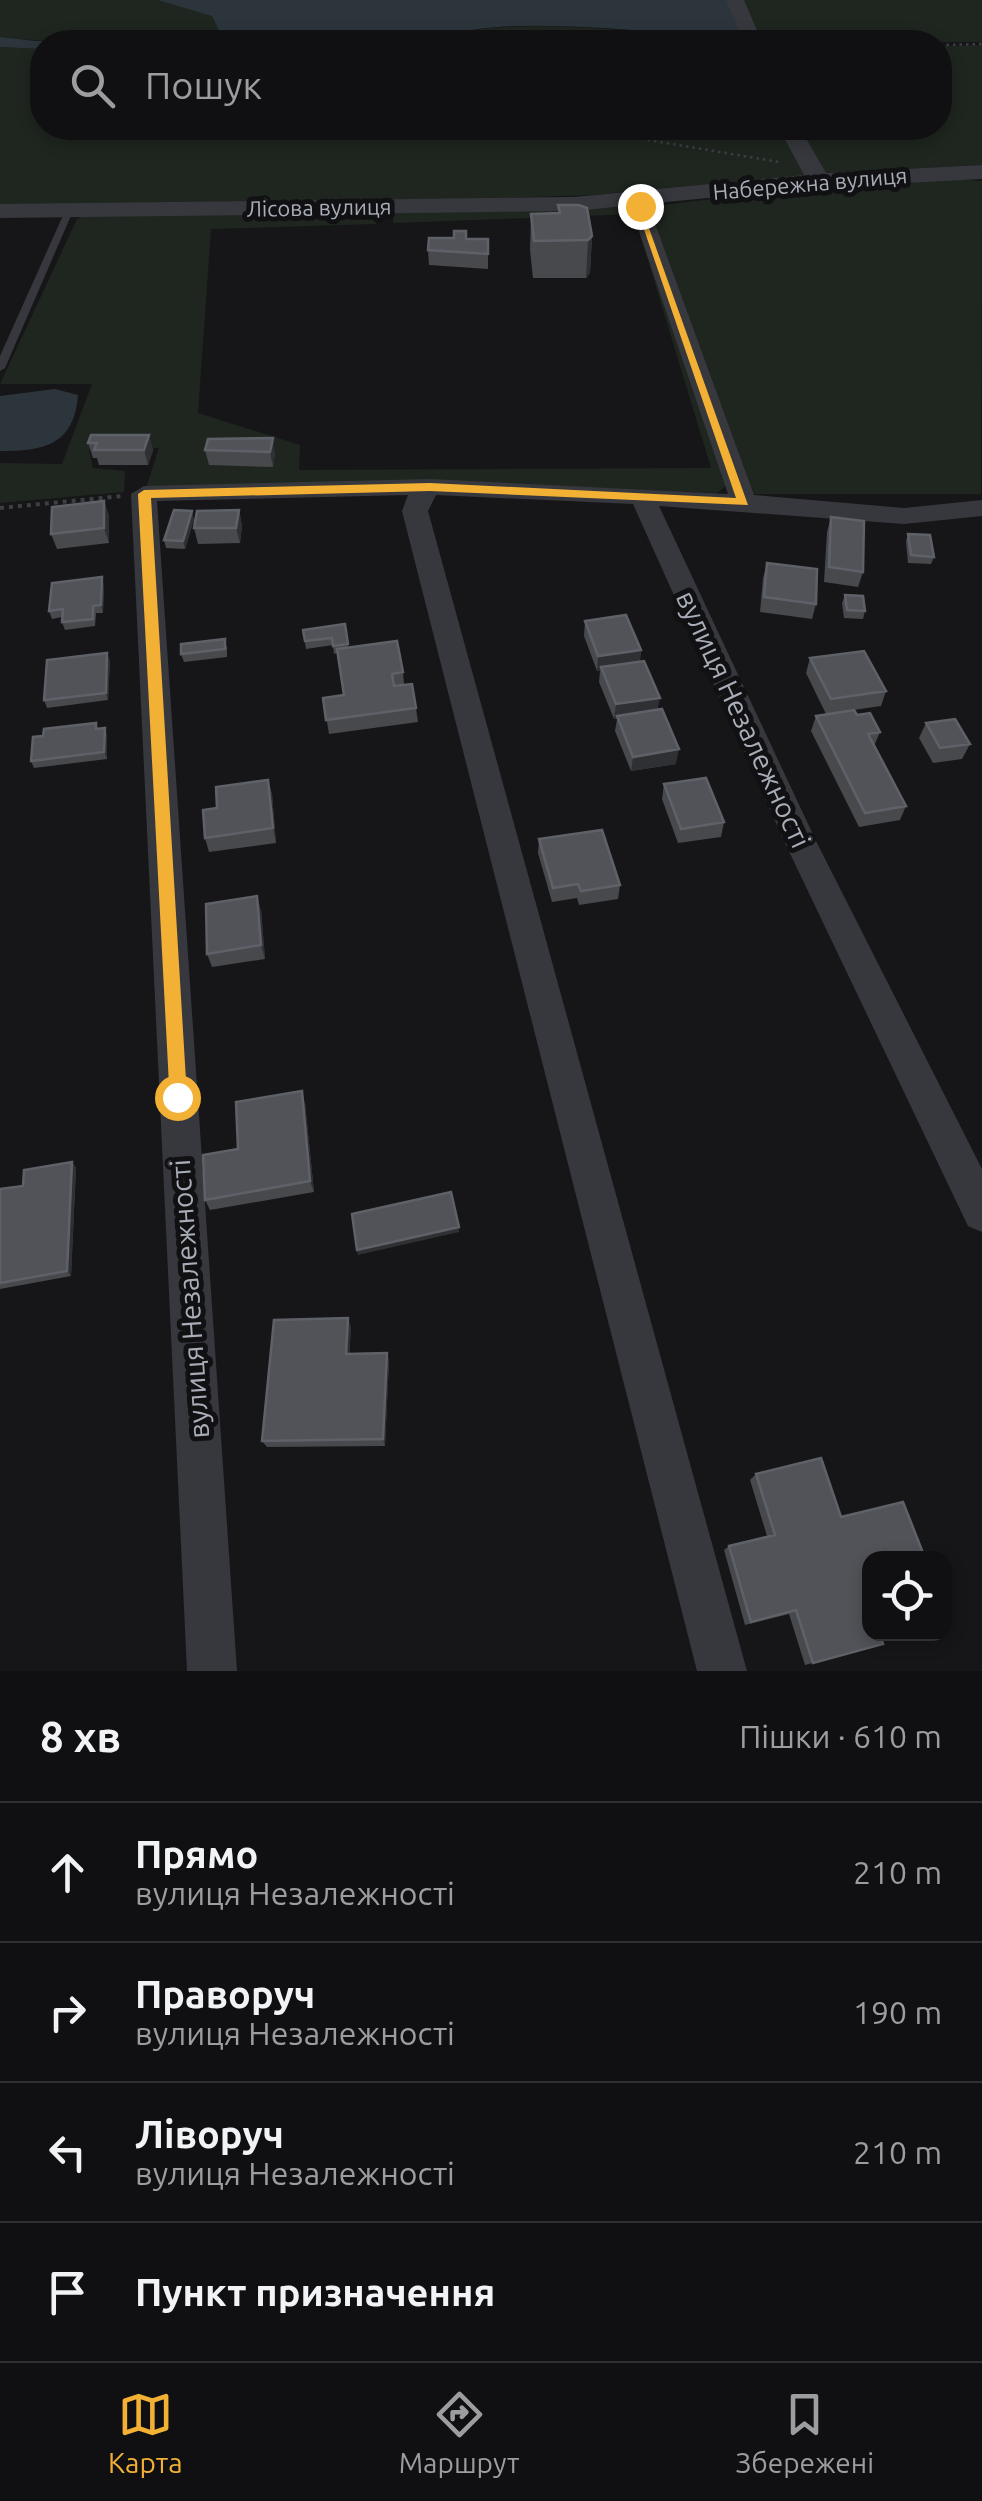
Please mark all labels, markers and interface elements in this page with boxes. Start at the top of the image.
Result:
search box [30,30,952,140]
icon: search [65,58,120,113]
text: Пошук [145,64,262,106]
street label: Набережна вулиця [712,162,908,204]
route end [618,184,664,230]
street label: Лісова вулиця [246,193,392,221]
street label: вулиця Незалежності [671,586,817,852]
route start [155,1075,201,1121]
street label: вулиця Незалежності [164,1158,214,1440]
map controls [862,1551,952,1641]
button: locate [862,1551,952,1641]
text: 8 хв [40,1713,121,1760]
text: Пішки · 610 m [739,1718,942,1754]
text: Прямо [135,1833,258,1875]
icon: ahead [40,1845,95,1900]
text: 210 m [853,1854,942,1890]
text: вулиця Незалежності [135,1875,455,1911]
text: Праворуч [135,1973,315,2015]
icon: right [40,1985,95,2040]
text: 190 m [853,1994,942,2030]
text: вулиця Незалежності [135,2015,455,2051]
text: Ліворуч [135,2113,284,2155]
icon: left [40,2125,95,2180]
text: 210 m [853,2134,942,2170]
text: вулиця Незалежності [135,2155,455,2191]
icon: arrive [40,2265,95,2320]
text: Пункт призначення [135,2271,495,2313]
tab: Карта [108,2387,183,2478]
tab: Маршрут [399,2387,520,2478]
tab: Збережені [736,2387,874,2478]

